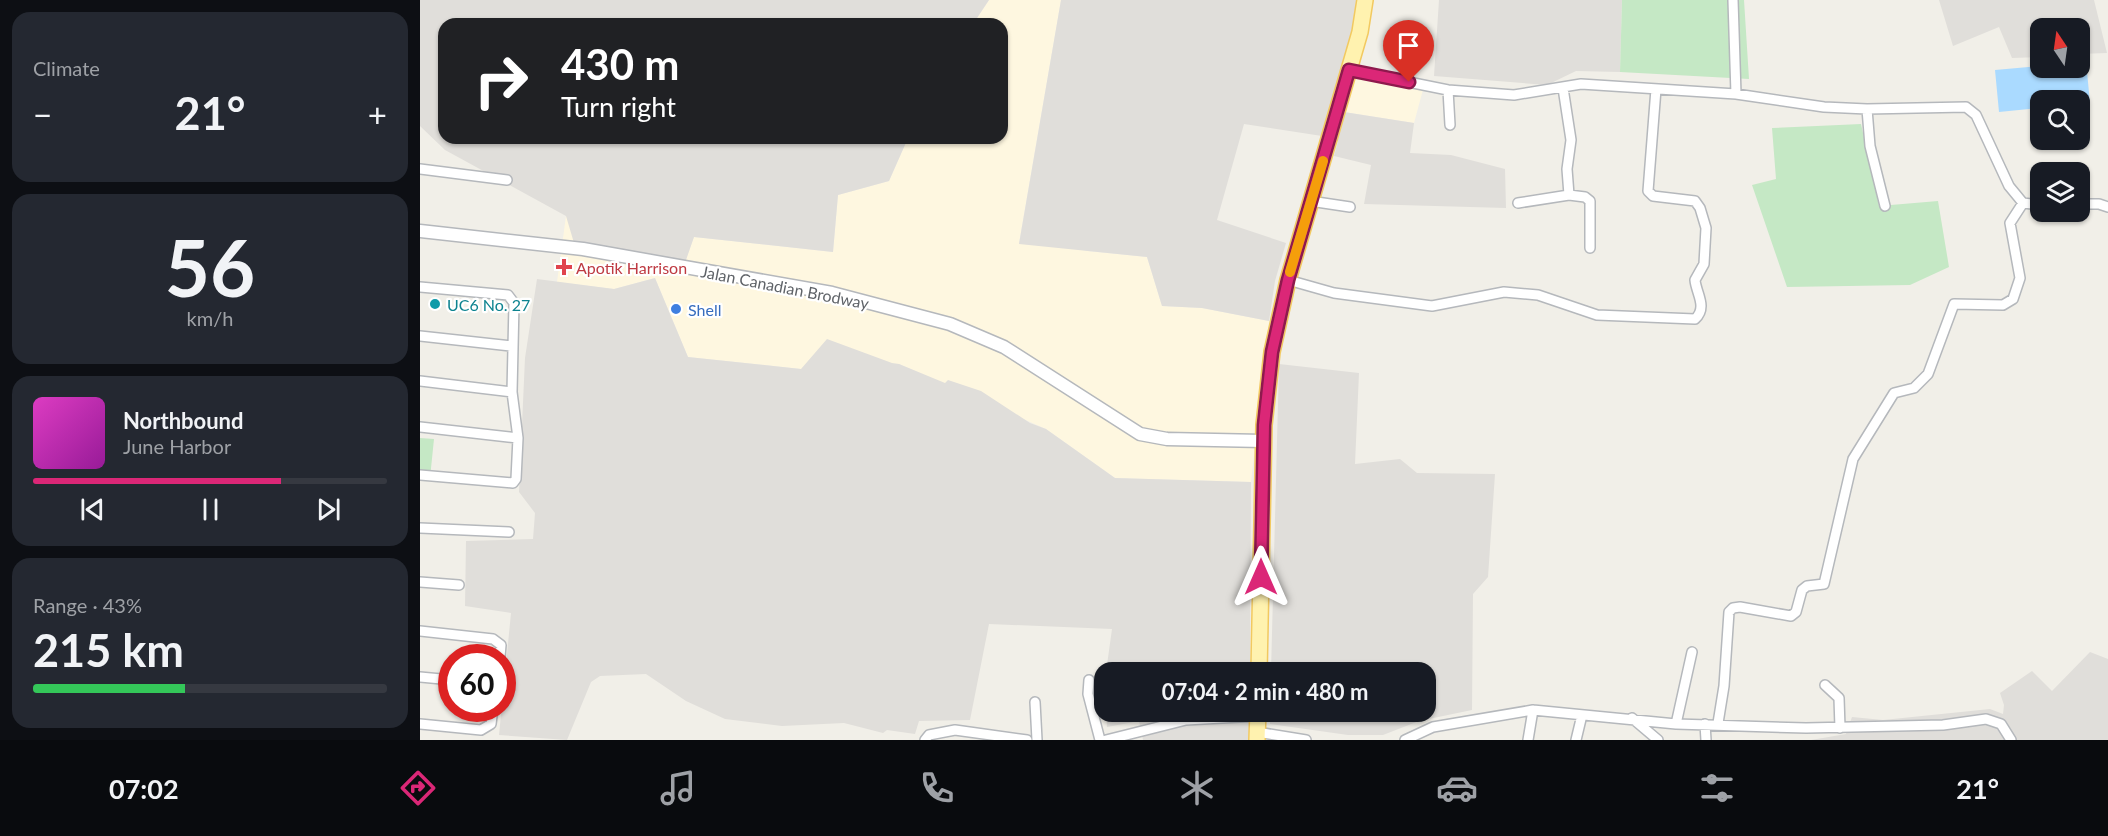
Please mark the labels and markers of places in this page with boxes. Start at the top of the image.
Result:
pin [1383,20,1434,82]
place label: Apotik Harrison [576,258,687,277]
marker: Apotik Harrison [557,260,571,274]
place label: UC6 No. 27 [447,295,530,314]
marker: UC6 No. 27 [428,297,442,311]
place label: Shell [688,300,721,319]
marker: Shell [669,302,683,316]

